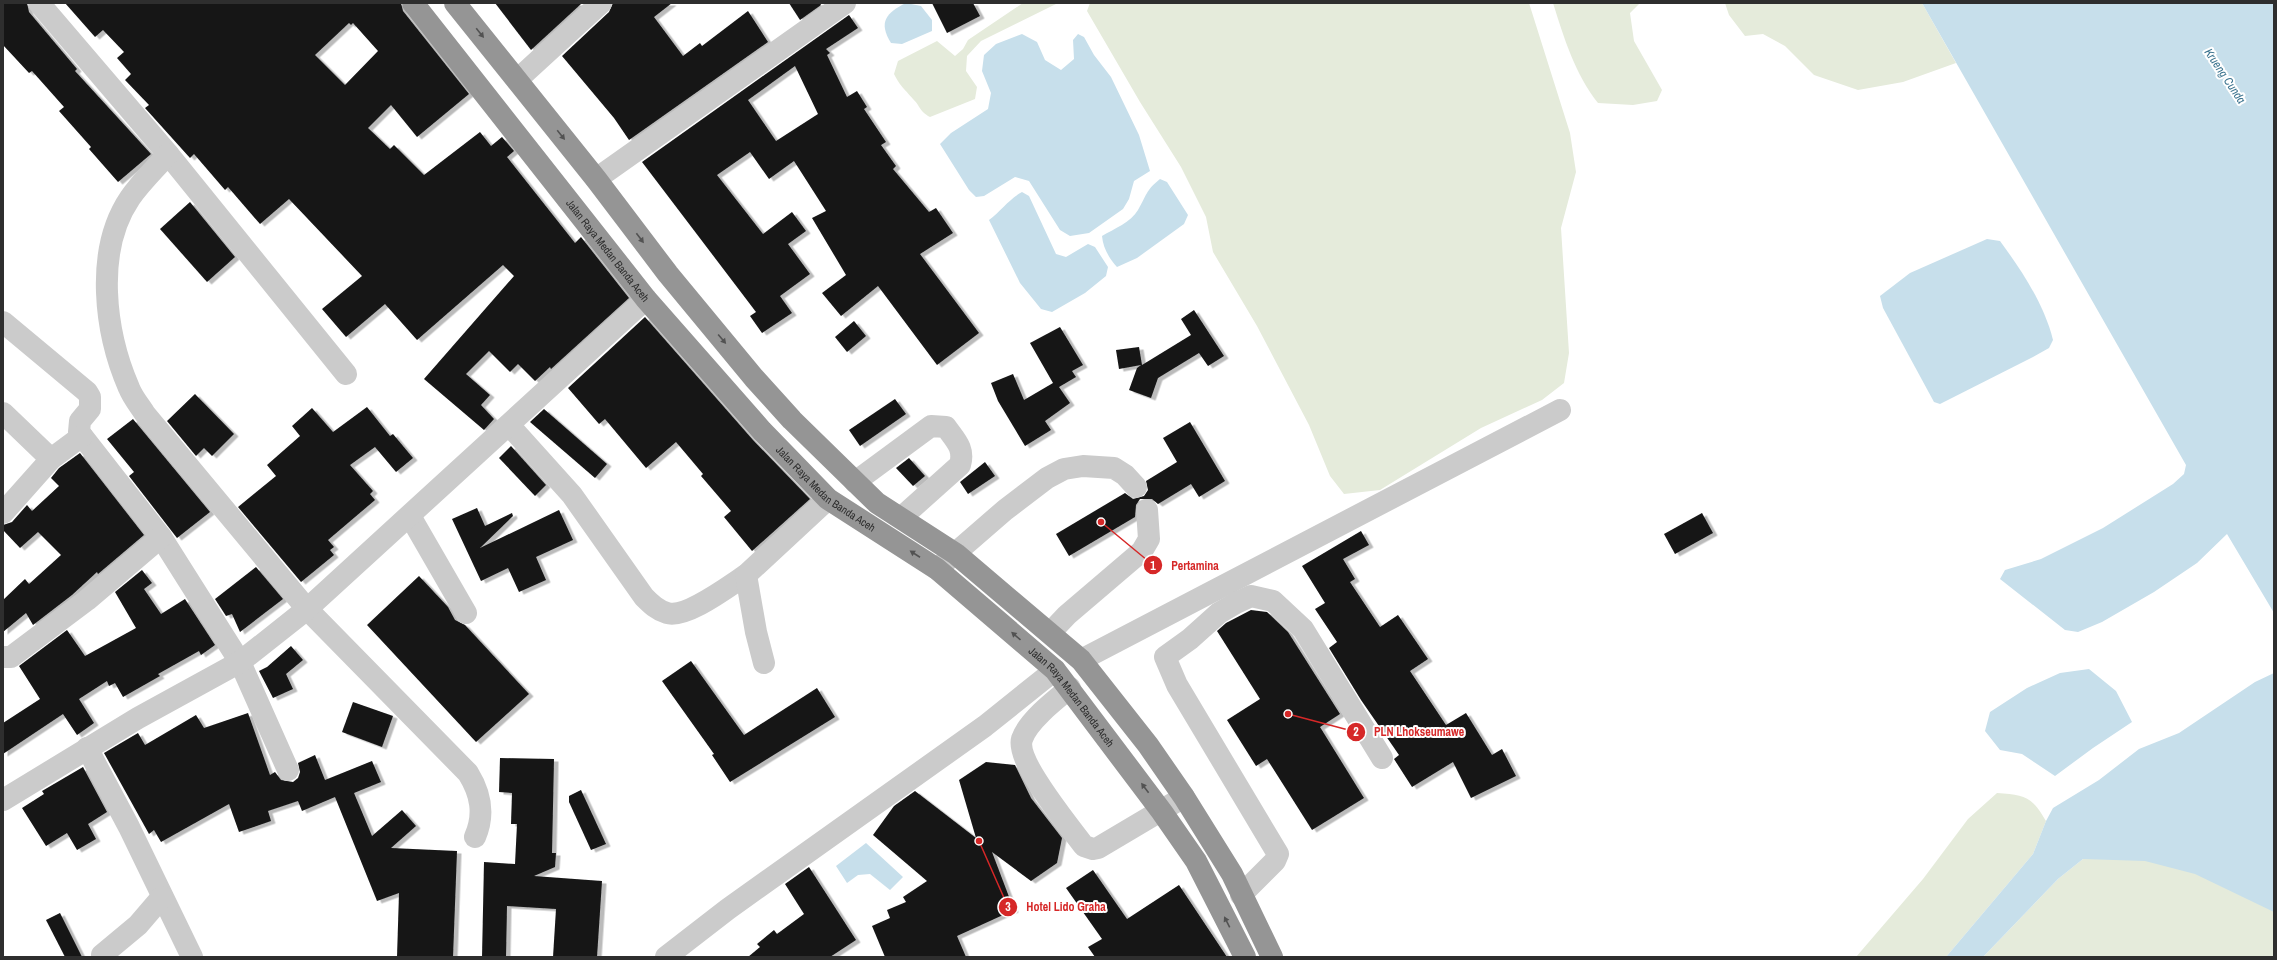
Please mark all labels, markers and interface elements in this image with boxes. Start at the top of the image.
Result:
one-way arrow [475,28,484,39]
water label: Krueng Cunda [2201,45,2250,107]
one-way arrow [556,130,565,140]
street label: Jalan Raya Medan Banda Aceh [563,196,653,305]
one-way arrow [636,232,644,243]
one-way arrow [717,334,726,345]
street label: Jalan Raya Medan Banda Aceh [773,443,878,535]
one-way arrow [910,550,920,558]
callout: Pertamina [1143,553,1227,577]
text: 1 [1150,558,1156,574]
text: Pertamina [1171,558,1219,574]
one-way arrow [1010,632,1021,641]
street label: Jalan Raya Medan Banda Aceh [1026,644,1117,750]
callout: PLN Lhokseumawe [1346,720,1472,744]
text: 2 [1353,724,1359,740]
text: PLN Lhokseumawe [1374,724,1465,740]
one-way arrow [1140,782,1149,793]
callout: Hotel Lido Graha [998,895,1114,919]
text: 3 [1005,899,1011,915]
text: Hotel Lido Graha [1026,899,1106,915]
one-way arrow [1224,917,1230,928]

